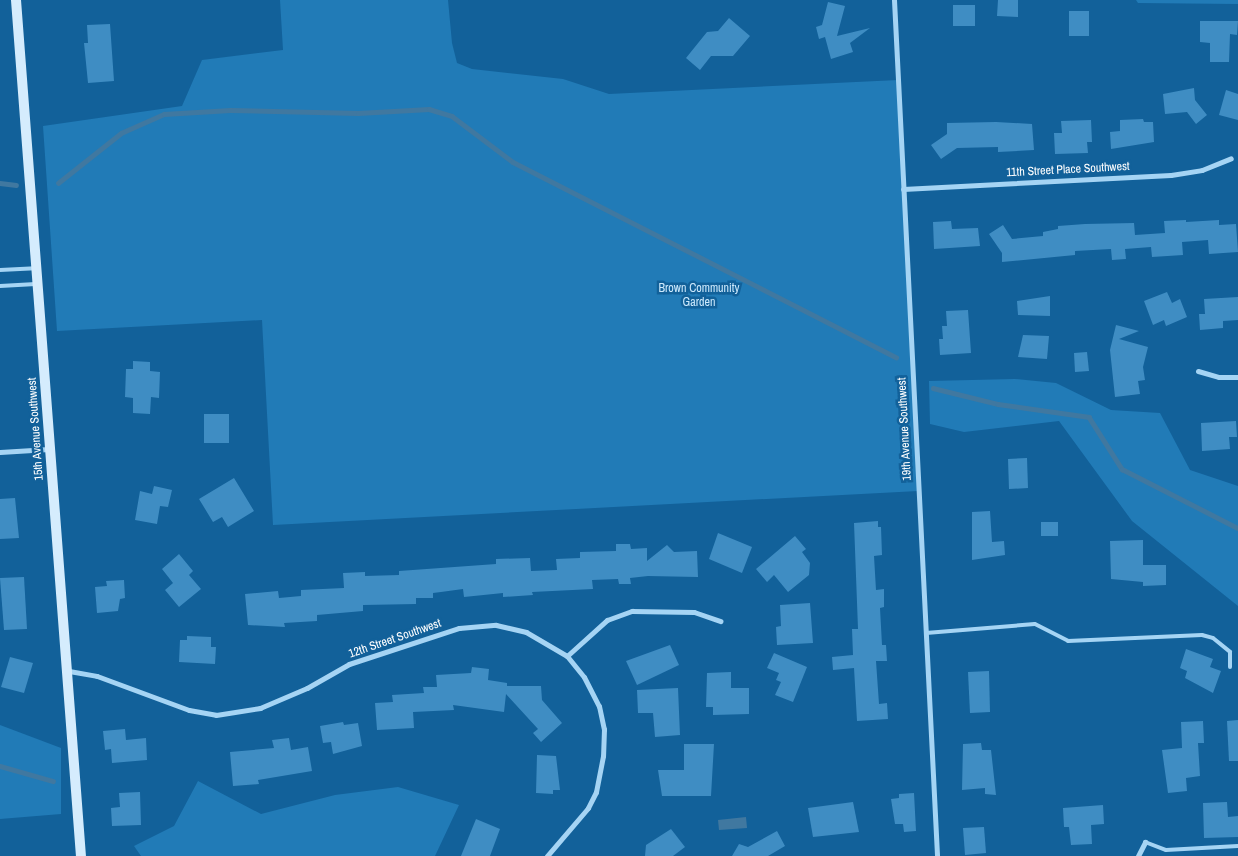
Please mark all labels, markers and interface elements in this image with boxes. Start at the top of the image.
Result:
street label: 11th Street Place Southwest [1006,160,1130,180]
park label: Brown Community Garden [659,282,739,310]
street label: 15th Avenue Southwest [25,377,47,481]
street label: 19th Avenue Southwest [895,377,915,481]
street label: 12th Street Southwest [347,616,443,662]

